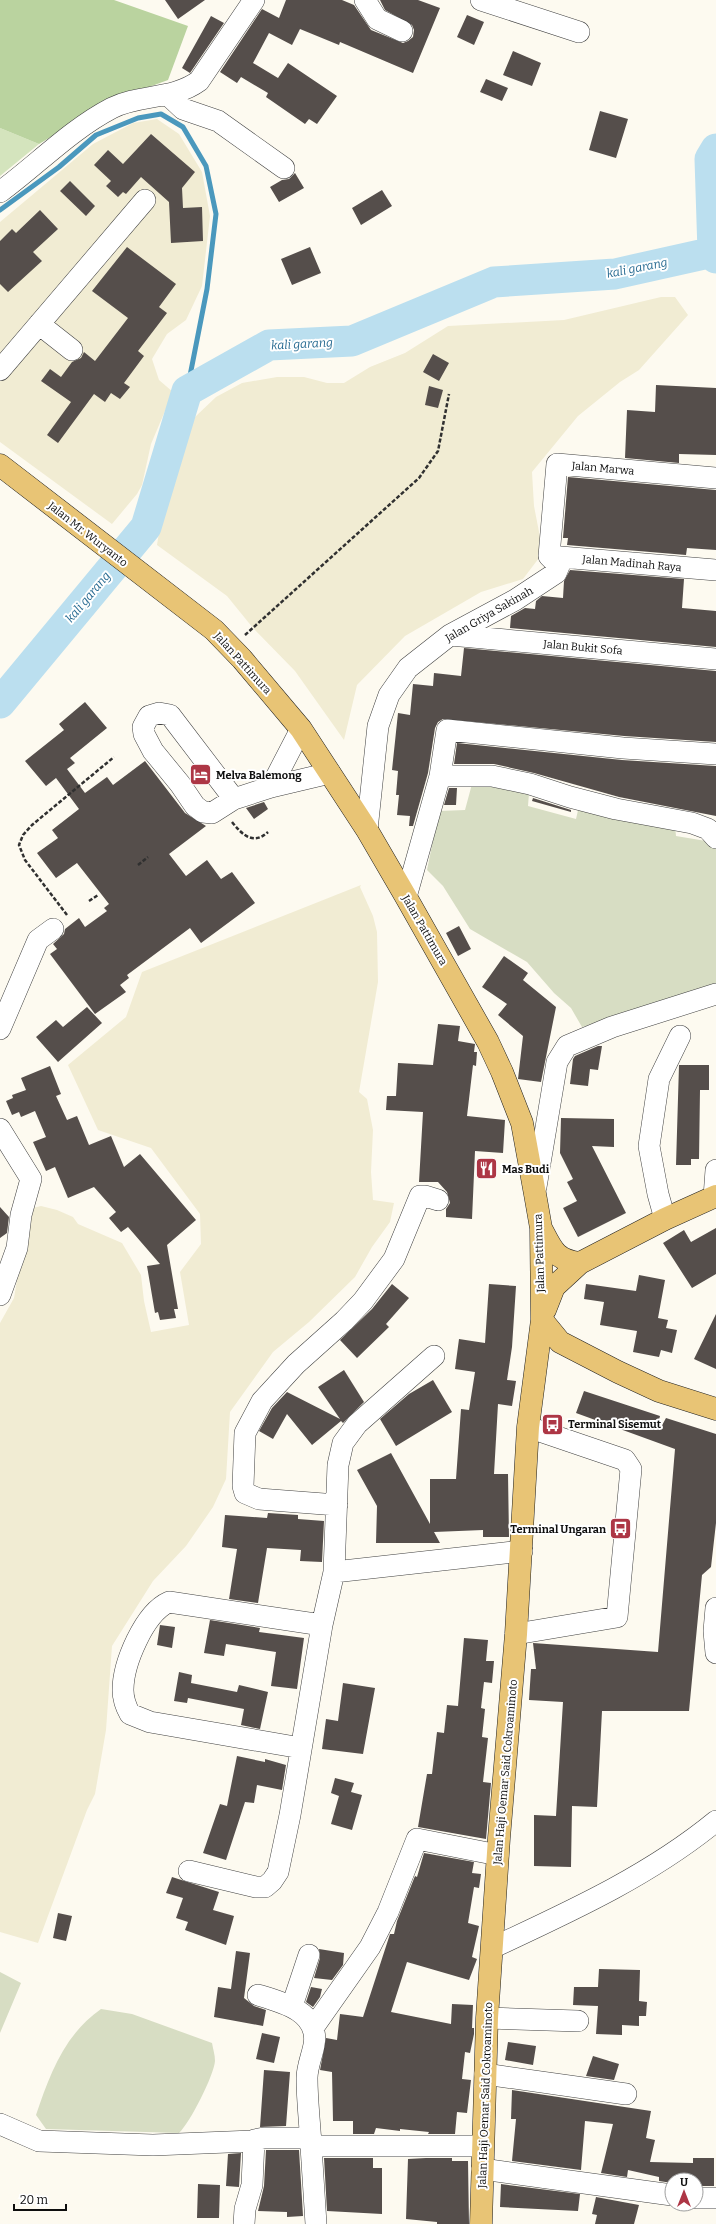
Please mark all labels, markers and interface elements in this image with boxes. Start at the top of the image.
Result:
water label: kali garang [605,255,669,281]
water label: kali garang [271,335,333,353]
street label: Jalan Marwa [570,459,635,478]
street label: Jalan Mr. Wuryanto [45,499,130,569]
street label: Jalan Madinah Raya [581,553,682,574]
water label: kali garang [63,569,113,625]
street label: Jalan Griya Sakinah [442,584,535,645]
street label: Jalan Pattimura [211,629,274,697]
street label: Jalan Bukit Sofa [542,637,623,657]
hotel icon: Melva Balemong [188,762,214,788]
place label: Melva Balemong [216,769,302,782]
street label: Jalan Pattimura [399,892,450,968]
restaurant icon: Mas Budi [473,1156,499,1182]
place label: Mas Budi [502,1163,550,1176]
street label: Jalan Pattimura [532,1213,547,1294]
bus stop icon: Terminal Sisemut [539,1411,565,1437]
place label: Terminal Sisemut [568,1418,662,1431]
bus stop icon: Terminal Ungaran [608,1516,634,1542]
place label: Terminal Ungaran [510,1523,606,1536]
street label: Jalan Haji Oemar Said Cokroaminoto [491,1679,520,1866]
street label: Jalan Haji Oemar Said Cokroaminoto [476,2002,495,2189]
north arrow [664,2172,704,2212]
text: U [680,2176,688,2189]
scale bar [14,2186,66,2212]
text: 20 m [20,2193,49,2207]

